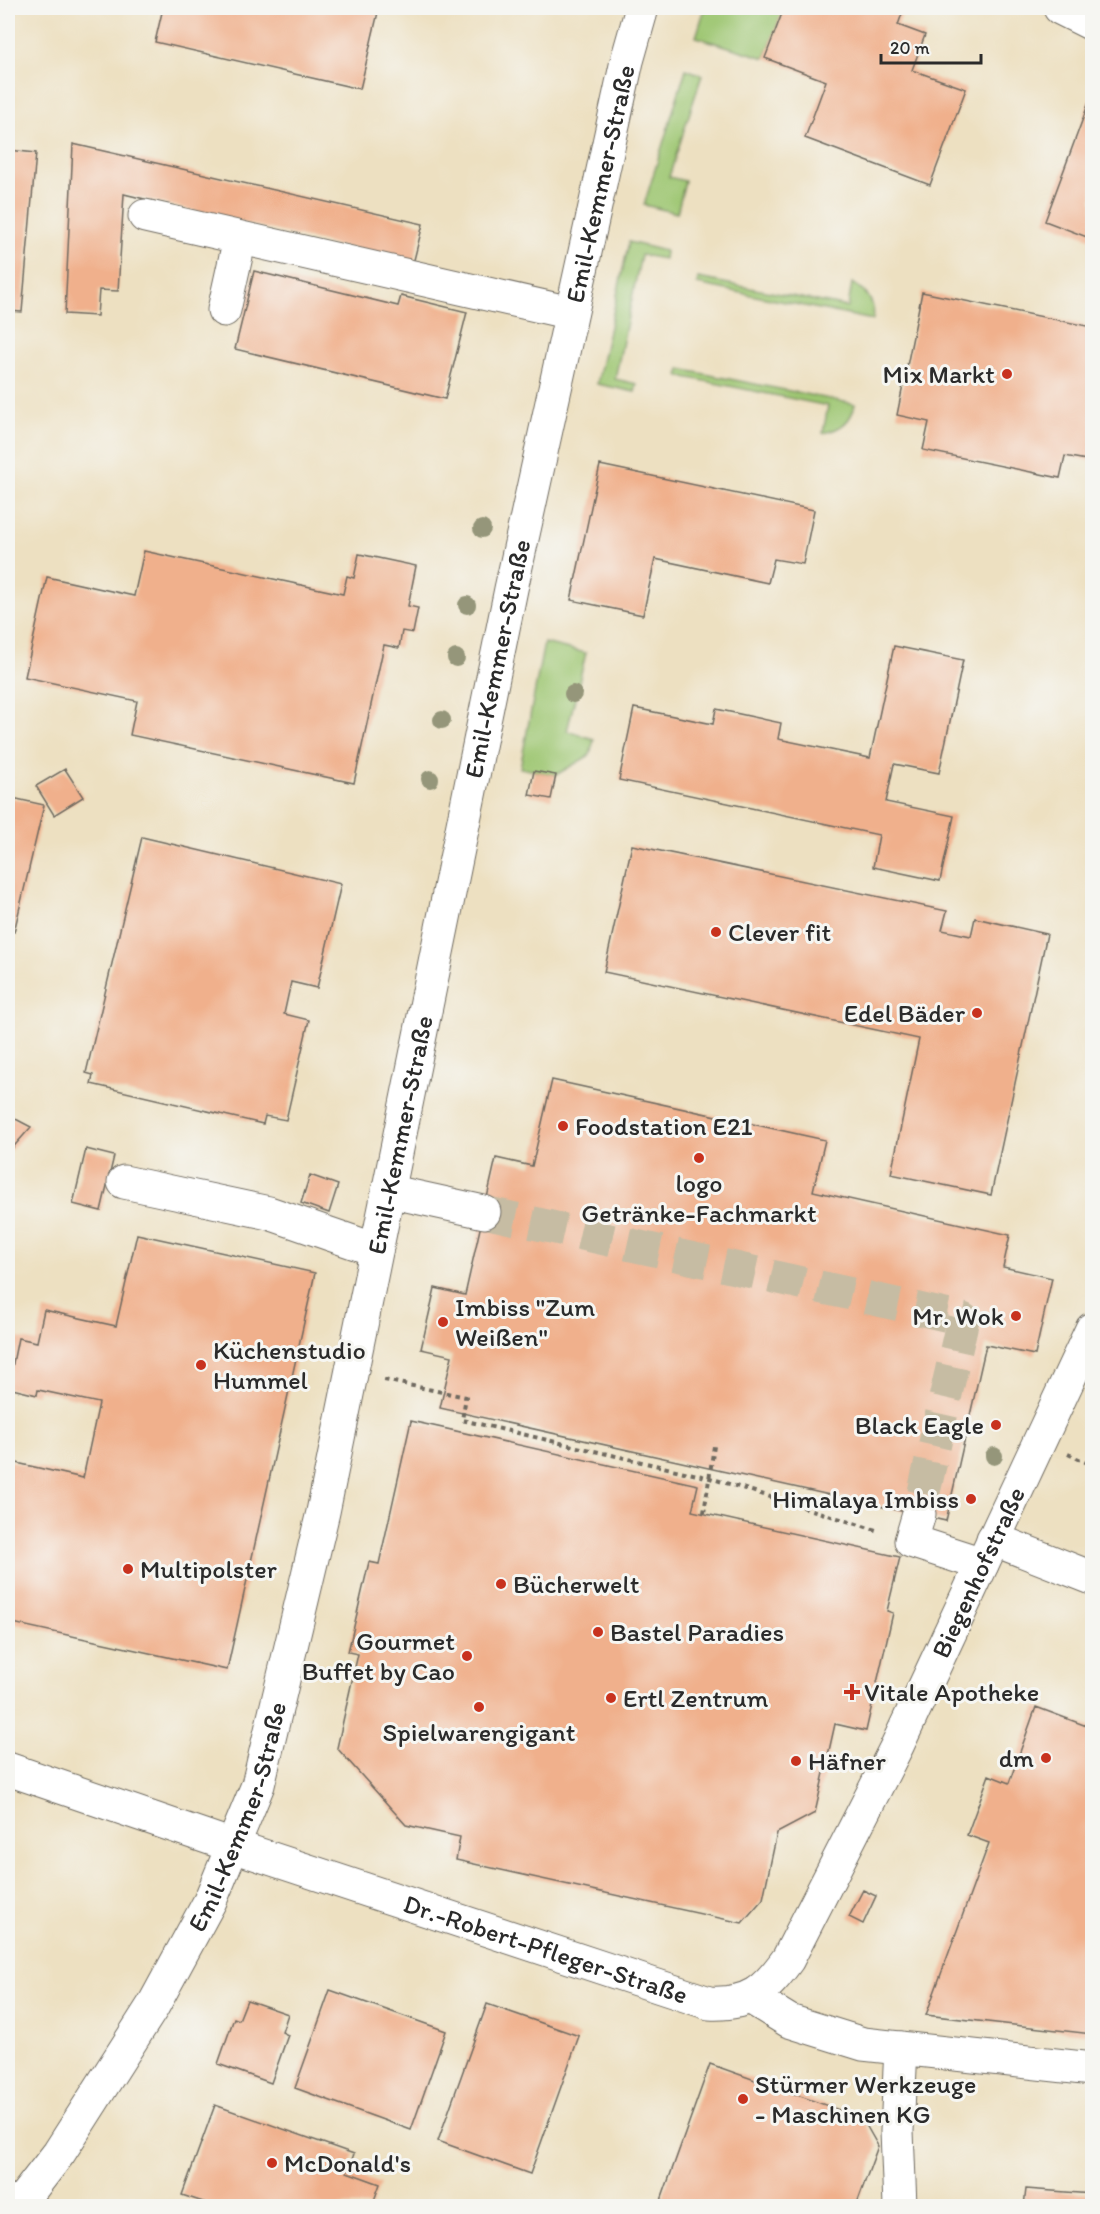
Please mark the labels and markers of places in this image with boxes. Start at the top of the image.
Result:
place label: Mix Markt [882,358,995,390]
marker: Mix Markt [1000,367,1014,381]
place label: Clever fit [728,916,832,948]
marker: Clever fit [709,925,723,939]
place label: Edel Bäder [844,997,966,1029]
marker: Edel Bäder [970,1006,984,1020]
place label: Foodstation E21 [575,1110,753,1142]
marker: Foodstation E21 [556,1119,570,1133]
marker: logo Getränke-Fachmarkt [692,1151,706,1165]
place label: logo Getränke-Fachmarkt [581,1167,817,1229]
place label: Imbiss "Zum Weißen" [455,1291,595,1353]
place label: Mr. Wok [912,1300,1004,1332]
marker: Mr. Wok [1009,1309,1023,1323]
marker: Imbiss "Zum Weißen" [436,1315,450,1329]
place label: Küchenstudio Hummel [213,1334,366,1396]
marker: Küchenstudio Hummel [194,1358,208,1372]
place label: Black Eagle [855,1409,984,1441]
marker: Black Eagle [989,1418,1003,1432]
place label: Himalaya Imbiss [772,1483,959,1515]
marker: Himalaya Imbiss [964,1492,978,1506]
place label: Multipolster [140,1553,278,1585]
marker: Multipolster [121,1562,135,1576]
place label: Bücherwelt [513,1568,640,1600]
marker: Bücherwelt [494,1577,508,1591]
place label: Bastel Paradies [610,1616,784,1648]
place label: Gourmet Buffet by Cao [302,1625,455,1687]
marker: Bastel Paradies [591,1625,605,1639]
marker: Gourmet Buffet by Cao [460,1649,474,1663]
place label: Vitale Apotheke [864,1676,1039,1708]
place label: Ertl Zentrum [623,1682,769,1714]
marker: Vitale Apotheke [845,1685,859,1699]
marker: Ertl Zentrum [604,1691,618,1705]
marker: Spielwarengigant [472,1700,486,1714]
place label: Spielwarengigant [383,1716,576,1748]
place label: dm [999,1742,1034,1774]
place label: Häfner [808,1745,886,1777]
marker: dm [1039,1751,1053,1765]
marker: Häfner [789,1754,803,1768]
place label: Stürmer Werkzeuge - Maschinen KG [755,2068,976,2130]
marker: Stürmer Werkzeuge - Maschinen KG [736,2092,750,2106]
place label: McDonald's [284,2147,411,2179]
marker: McDonald's [265,2156,279,2170]

